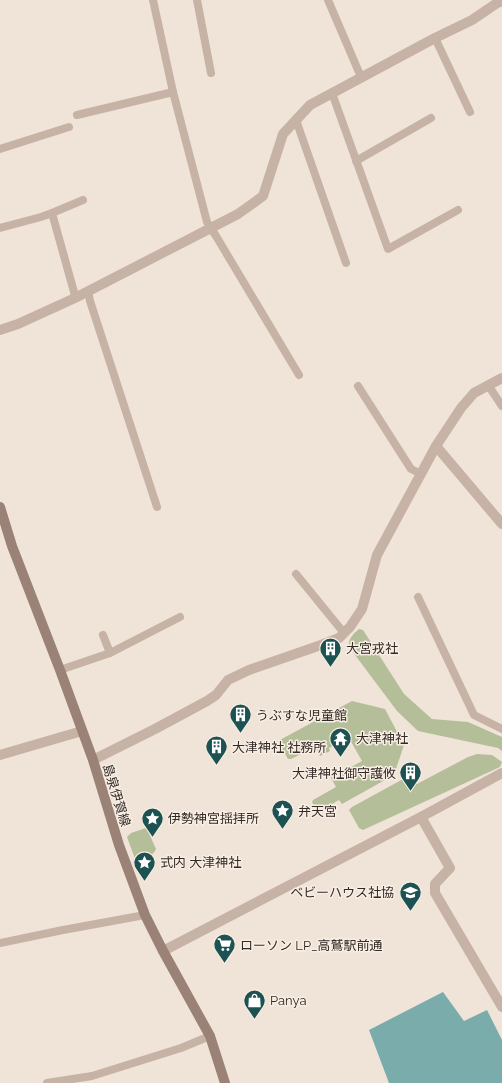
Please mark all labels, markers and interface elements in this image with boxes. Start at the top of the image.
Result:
building icon: 大宮戎社 [317,635,343,668]
place label: 大宮戎社 [346,641,398,656]
building icon: うぶすな児童館 [228,702,254,735]
place label: うぶすな児童館 [256,708,347,723]
temple icon: 大津神社 [328,725,354,758]
place label: 大津神社 [356,731,408,746]
building icon: 大津神社 社務所 [204,734,230,767]
place label: 大津神社 社務所 [232,740,326,755]
building icon: 大津神社御守護攸 [398,760,424,793]
street label: 島泉伊賀線 [100,762,133,828]
place label: 大津神社御守護攸 [292,766,396,781]
place icon: 弁天宮 [270,798,296,831]
place label: 弁天宮 [298,804,337,819]
place icon: 伊勢神宮揺拝所 [139,805,165,838]
place label: 伊勢神宮揺拝所 [168,811,259,826]
place icon: 式内 大津神社 [131,849,157,882]
place label: 式内 大津神社 [160,855,241,870]
school or university icon: ベビーハウス社協 [397,879,423,912]
place label: ベビーハウス社協 [290,885,394,900]
supermarket icon: ローソン LP_高鷲駅前通 [212,932,238,965]
place label: ローソン LP_高鷲駅前通 [240,938,383,953]
shop icon: Panya [241,987,267,1020]
place label: Panya [270,993,307,1008]

